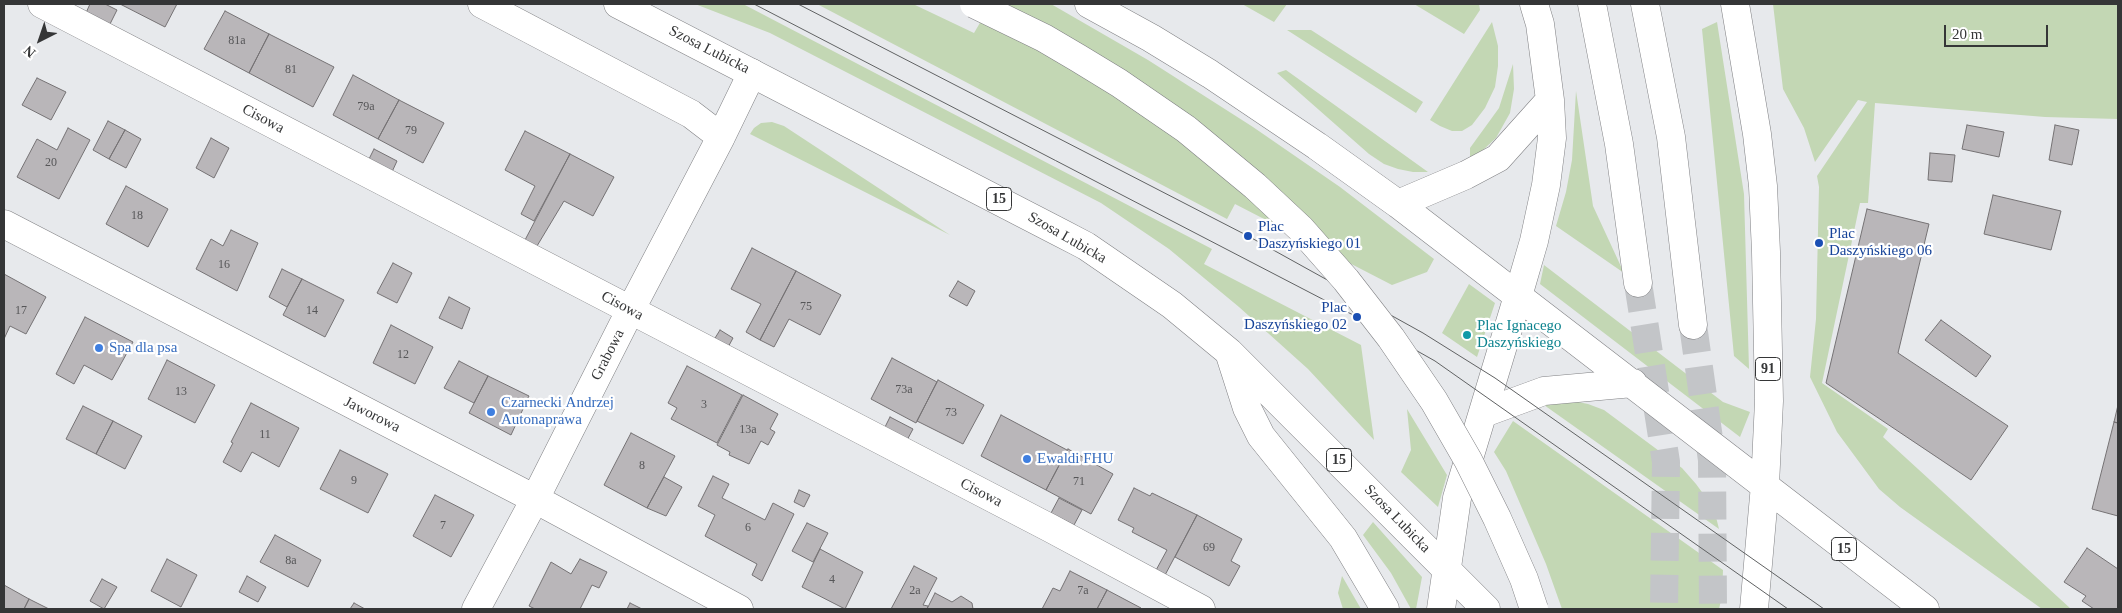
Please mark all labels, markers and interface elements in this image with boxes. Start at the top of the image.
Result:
north arrow [15,15,65,65]
scale bar [1947,15,2051,47]
street label: Szosa Lubicka [666,22,752,78]
text: 20 m [1952,26,1982,42]
house number: 81a [228,34,246,48]
text: N [21,43,39,61]
house number: 81 [285,63,297,77]
street label: Cisowa [239,100,287,138]
house number: 79a [357,100,375,114]
house number: 79 [405,124,417,138]
house number: 20 [45,156,57,170]
road number: 15 [986,188,1012,210]
street label: Szosa Lubicka [1024,208,1110,268]
house number: 18 [131,209,143,223]
place label: Plac Daszyńskiego 01 [1258,218,1361,253]
place label: Plac Daszyńskiego 06 [1829,225,1932,260]
marker: Plac Daszyńskiego 01 [1242,230,1254,242]
marker: Plac Daszyńskiego 06 [1813,237,1825,249]
house number: 16 [218,258,230,272]
street label: Cisowa [598,287,646,325]
place label: Plac Daszyńskiego 02 [1244,299,1347,334]
house number: 75 [800,300,812,314]
house number: 17 [15,304,27,318]
house number: 14 [306,304,318,318]
marker: Plac Daszyńskiego 02 [1351,311,1363,323]
place label: Plac Ignacego Daszyńskiego [1477,317,1562,352]
street label: Grabowa [588,326,628,384]
marker: Plac Ignacego Daszyńskiego [1461,329,1473,341]
place label: Spa dla psa [109,339,177,357]
marker: Spa dla psa [93,342,105,354]
house number: 12 [397,348,409,362]
road number: 91 [1756,358,1780,380]
house number: 73a [895,383,913,397]
house number: 13 [175,385,187,399]
street label: Jaworowa [341,393,403,437]
place label: Czarnecki Andrzej Autonaprawa [501,394,614,429]
house number: 3 [701,398,707,412]
marker: Czarnecki Andrzej Autonaprawa [485,406,497,418]
house number: 73 [945,406,957,420]
house number: 13a [739,423,757,437]
house number: 11 [259,428,271,442]
road number: 15 [1326,448,1352,472]
place label: Ewaldi FHU [1037,450,1113,468]
marker: Ewaldi FHU [1021,453,1033,465]
house number: 8 [639,459,645,473]
house number: 9 [351,474,357,488]
street label: Cisowa [957,475,1005,511]
house number: 71 [1073,475,1085,489]
street label: Szosa Lubicka [1360,481,1434,557]
house number: 7 [440,519,446,533]
house number: 6 [745,521,751,535]
road number: 15 [1832,538,1856,560]
house number: 69 [1203,541,1215,555]
house number: 8a [285,554,297,568]
house number: 4 [829,573,835,587]
house number: 2a [909,584,921,598]
house number: 7a [1077,584,1089,598]

